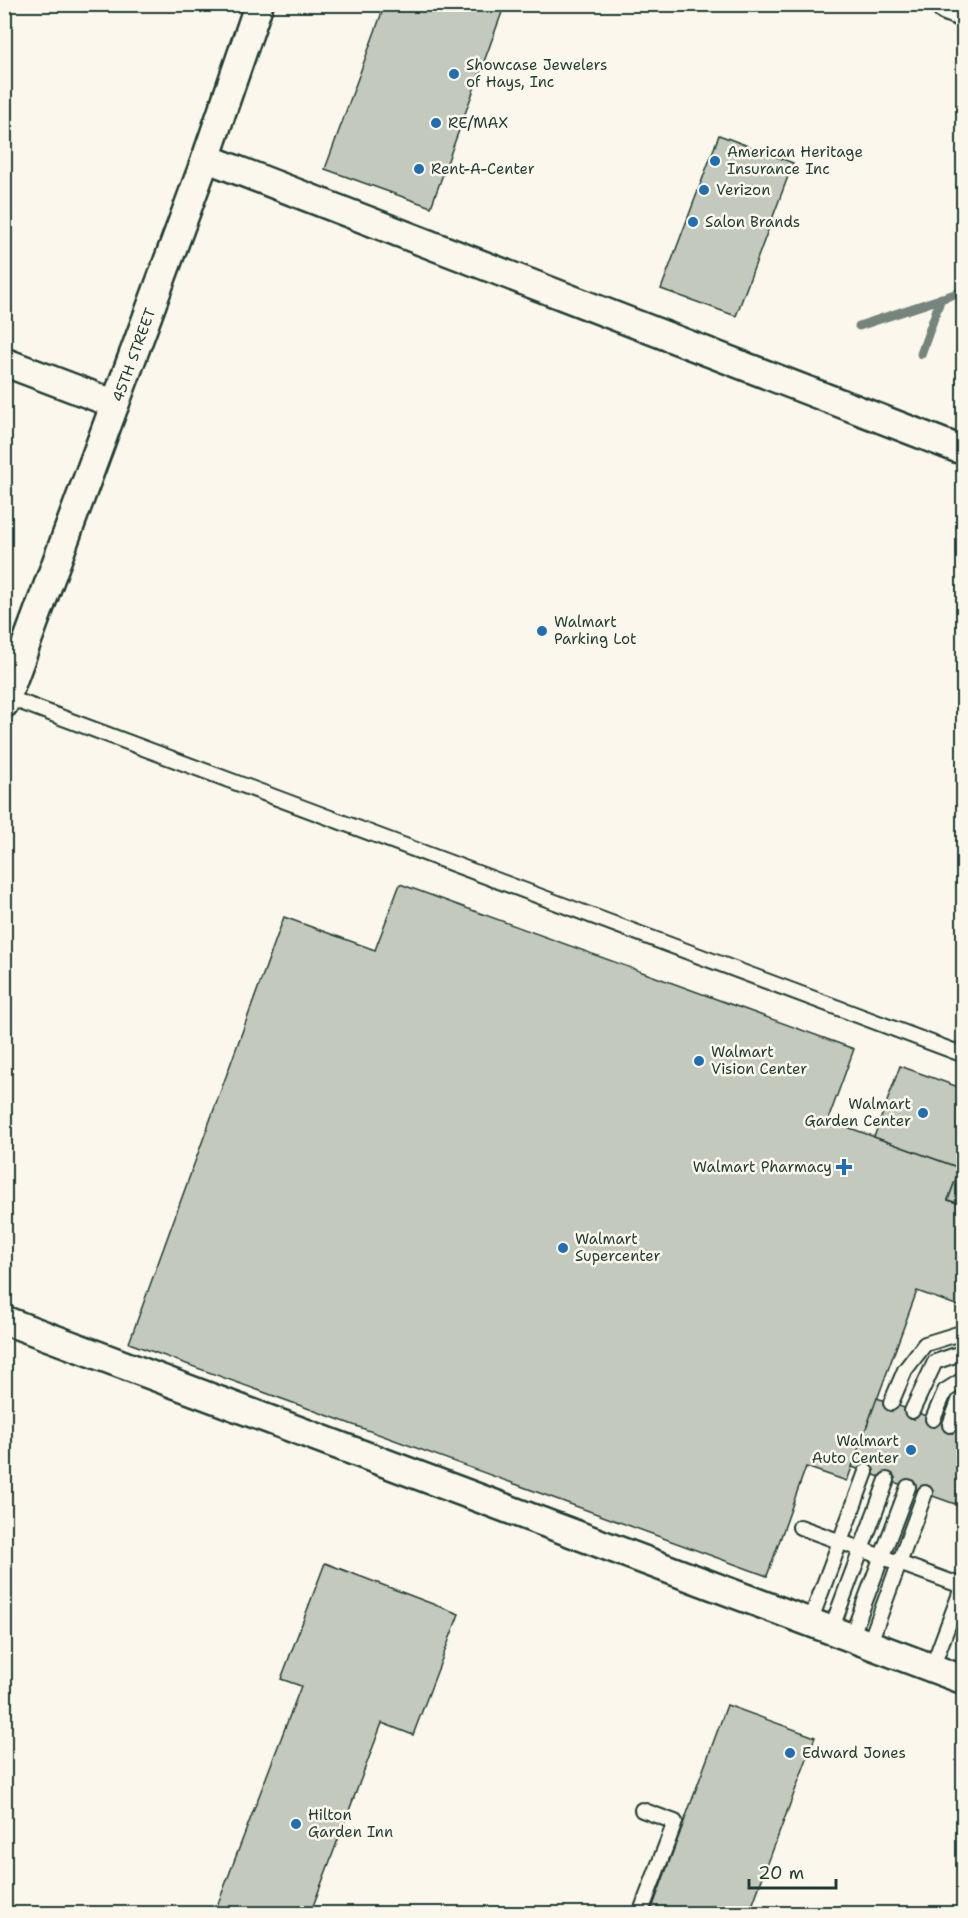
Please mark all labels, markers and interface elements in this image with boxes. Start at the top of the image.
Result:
place label: Showcase Jewelers of Hays, Inc [466,55,608,92]
marker: Showcase Jewelers of Hays, Inc [447,67,461,81]
place label: RE/MAX [448,113,508,133]
marker: RE/MAX [429,116,443,130]
place label: American Heritage Insurance Inc [727,142,863,179]
marker: American Heritage Insurance Inc [708,154,722,168]
place label: Rent-A-Center [431,159,535,179]
marker: Rent-A-Center [412,162,426,176]
place label: Verizon [716,180,770,200]
marker: Verizon [697,183,711,197]
place label: Salon Brands [705,212,800,232]
marker: Salon Brands [686,215,700,229]
street label: 45TH STREET [108,305,160,405]
place label: Walmart Parking Lot [554,612,637,649]
marker: Walmart Parking Lot [535,624,549,638]
place label: Walmart Vision Center [711,1042,807,1079]
marker: Walmart Vision Center [692,1054,706,1068]
place label: Walmart Garden Center [804,1094,911,1131]
marker: Walmart Garden Center [916,1106,930,1120]
place label: Walmart Pharmacy [693,1157,832,1177]
marker: Walmart Pharmacy [837,1160,851,1174]
place label: Walmart Supercenter [575,1229,661,1266]
marker: Walmart Supercenter [556,1241,570,1255]
place label: Walmart Auto Center [812,1431,899,1468]
marker: Walmart Auto Center [904,1443,918,1457]
place label: Edward Jones [802,1743,906,1763]
marker: Edward Jones [783,1746,797,1760]
place label: Hilton Garden Inn [308,1805,393,1842]
marker: Hilton Garden Inn [289,1817,303,1831]
scale bar [749,1852,836,1890]
text: 20 m [758,1861,804,1885]

